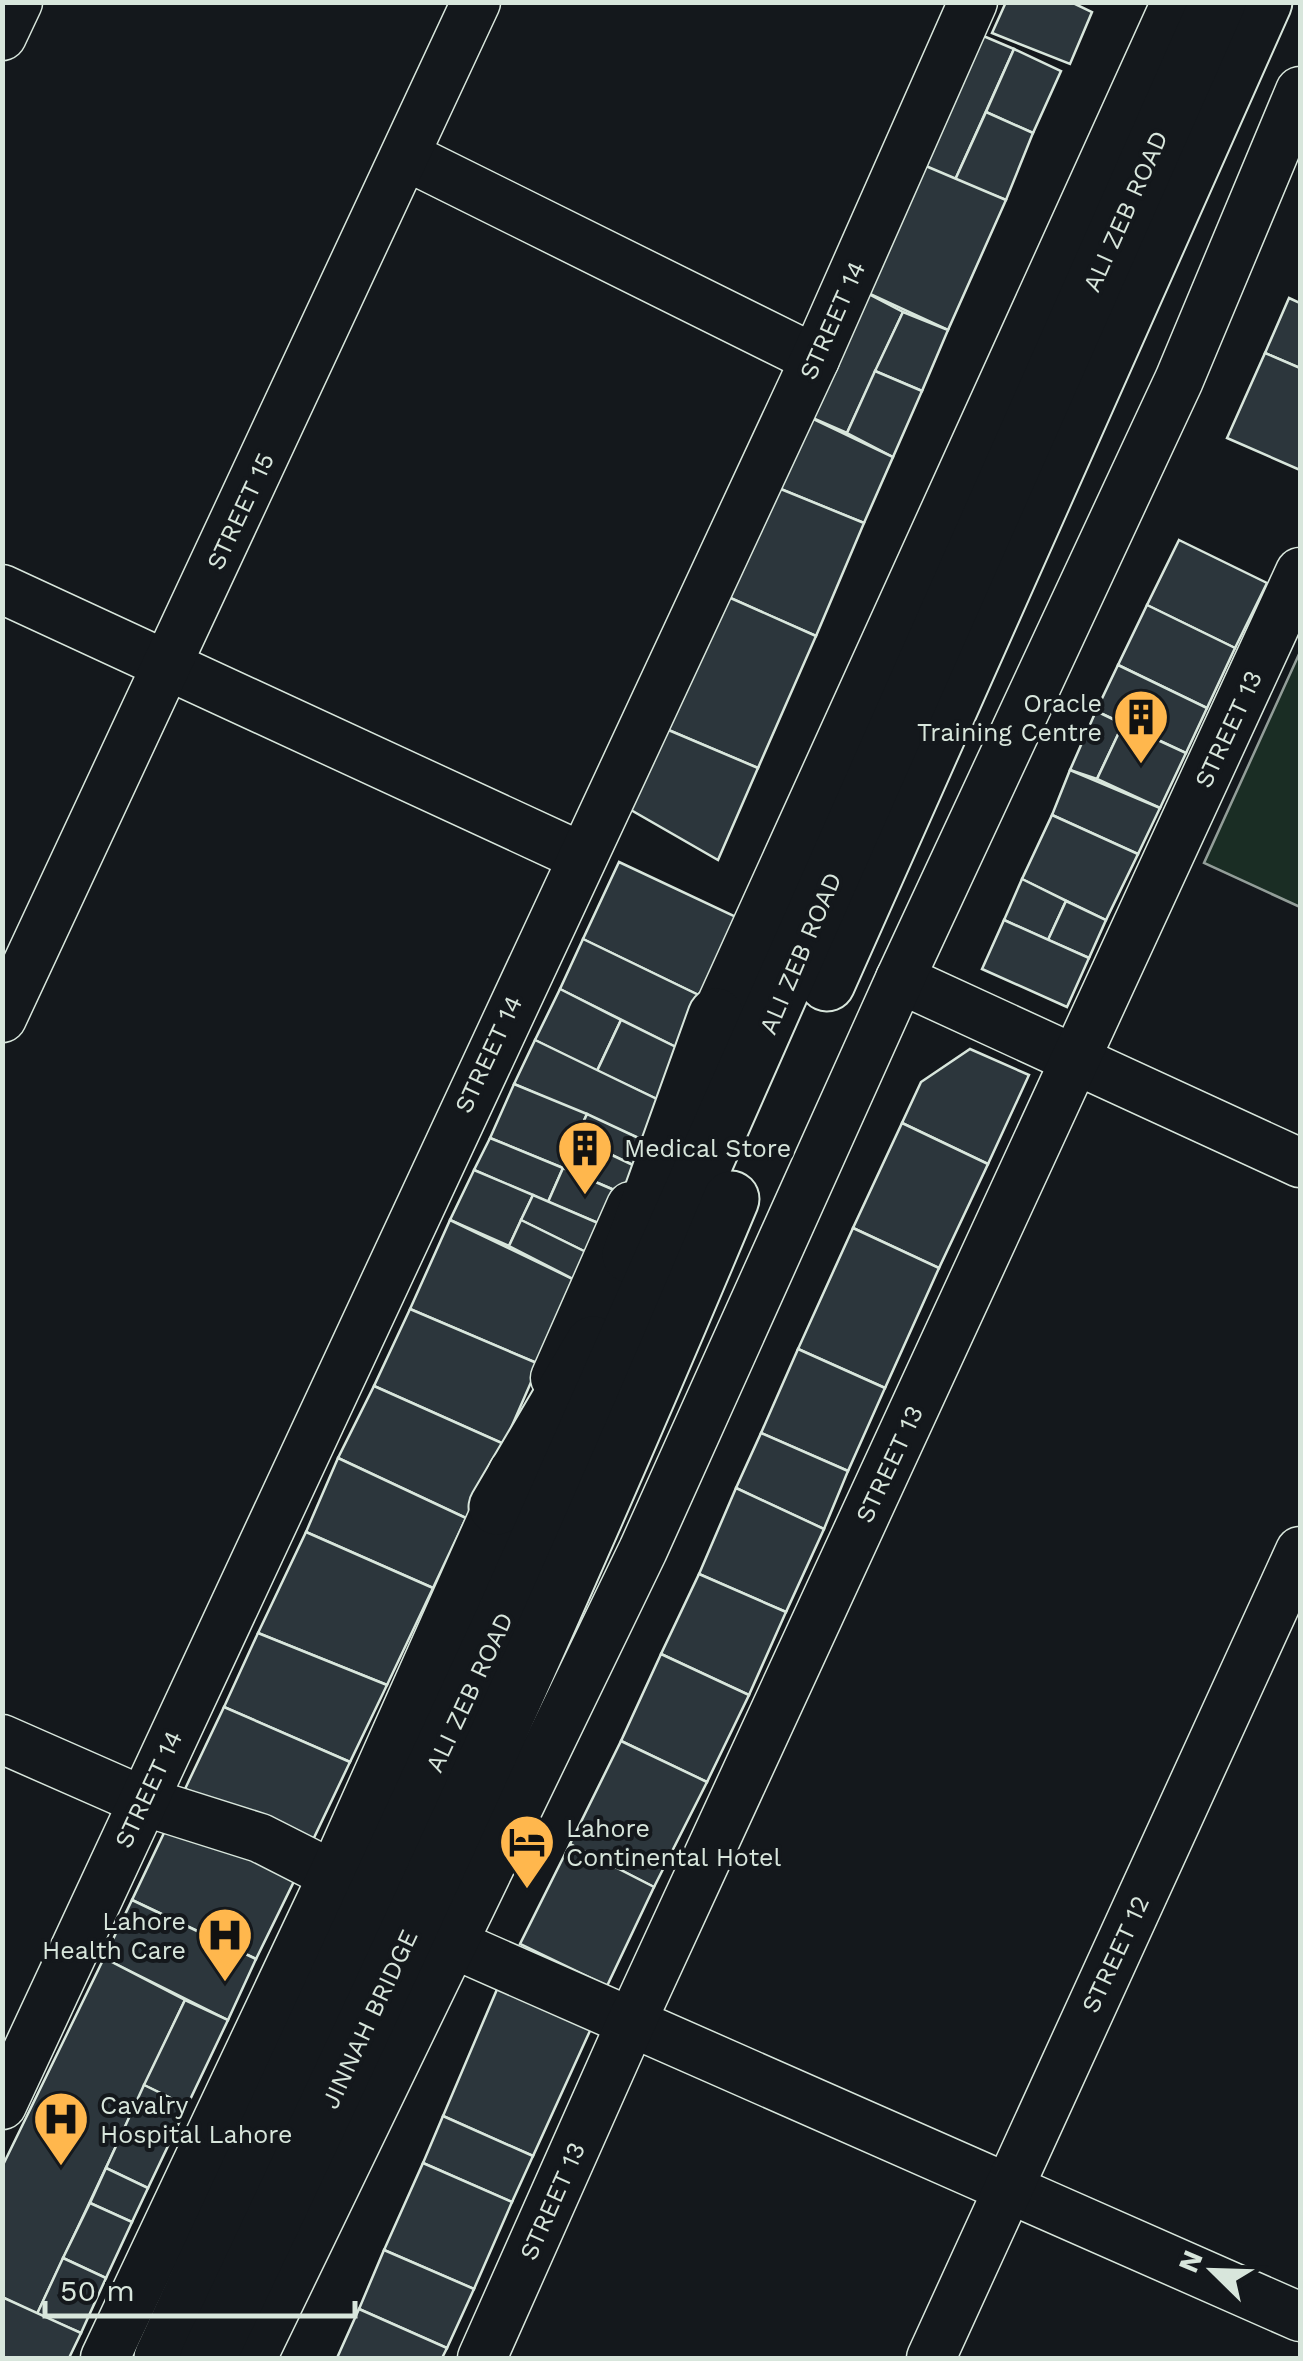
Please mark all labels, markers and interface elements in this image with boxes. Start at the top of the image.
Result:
street label: ALI ZEB ROAD [1077,126,1174,296]
street label: STREET 14 [794,257,871,384]
street label: STREET 15 [201,448,280,574]
street label: STREET 13 [1189,666,1268,792]
building icon: Oracle Training Centre [1111,687,1171,766]
place label: Oracle Training Centre [917,689,1102,747]
street label: ALI ZEB ROAD [753,868,848,1039]
street label: STREET 14 [449,991,528,1118]
building icon: Medical Store [555,1118,615,1197]
place label: Medical Store [624,1134,791,1163]
street label: STREET 13 [850,1401,929,1527]
street label: ALI ZEB ROAD [420,1608,519,1777]
street label: STREET 14 [109,1726,188,1853]
hotel icon: Lahore Continental Hotel [497,1812,557,1891]
place label: Lahore Continental Hotel [566,1814,782,1872]
street label: STREET 12 [1076,1891,1155,2017]
hospital icon: Lahore Health Care [195,1905,255,1984]
place label: Lahore Health Care [42,1907,186,1965]
street label: JINNAH BRIDGE [315,1925,424,2113]
hospital icon: Cavalry Hospital Lahore [31,2089,91,2168]
place label: Cavalry Hospital Lahore [100,2091,292,2149]
street label: STREET 13 [514,2138,591,2265]
north arrow [1163,2221,1263,2321]
text: N [1171,2245,1210,2277]
scale bar [45,2256,355,2318]
text: 50 m [60,2273,135,2308]

